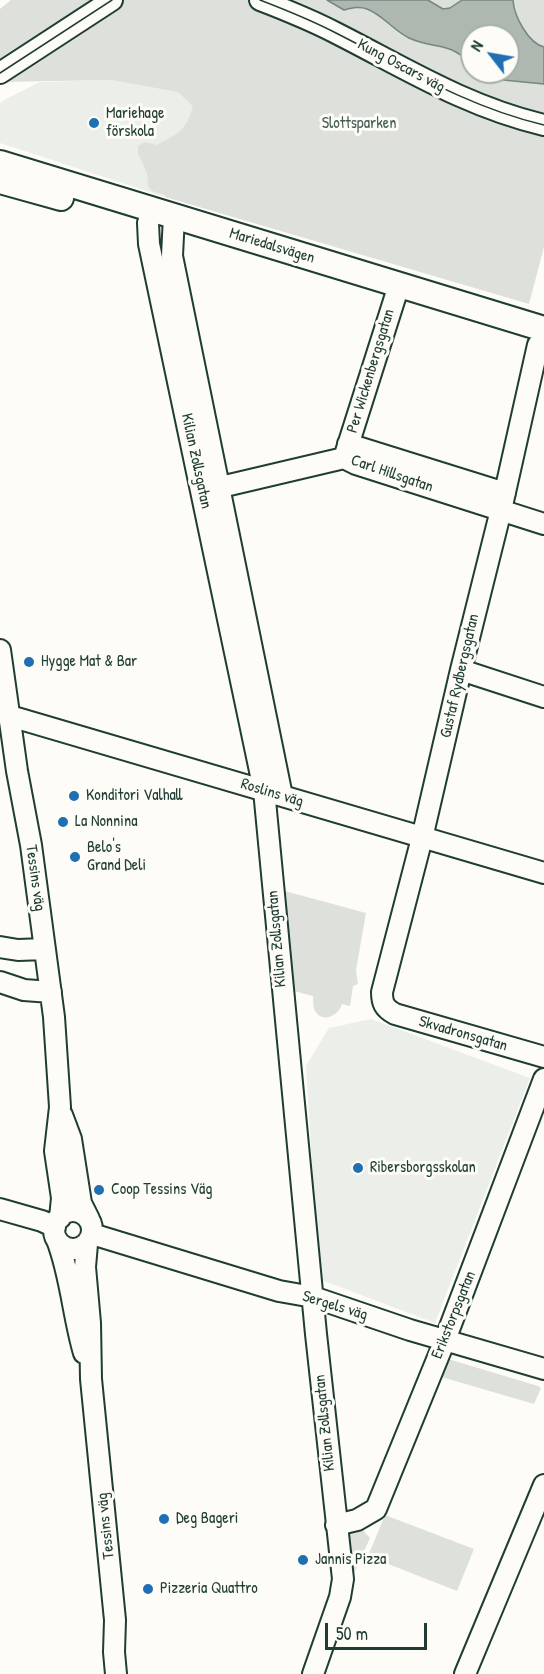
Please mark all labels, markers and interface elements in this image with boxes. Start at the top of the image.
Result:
north arrow [460,24,520,84]
street label: Kung Oscars väg [354,35,448,97]
text: N [465,36,488,55]
place label: Mariehage förskola [106,104,164,142]
park label: Slottsparken [322,114,396,134]
marker: Mariehage förskola [87,116,101,130]
street label: Mariedalsvägen [227,224,317,268]
street label: Per Wickenbergsgatan [343,307,399,435]
street label: Kilian Zollsgatan [177,412,215,510]
street label: Carl Hillsgatan [348,451,436,497]
street label: Gustaf Rydbergsgatan [436,612,484,740]
place label: Hygge Mat & Bar [41,652,137,672]
marker: Hygge Mat & Bar [22,655,36,669]
street label: Roslins väg [238,774,306,812]
place label: Konditori Valhall [86,786,183,806]
marker: Konditori Valhall [67,789,81,803]
place label: La Nonnina [75,812,137,832]
marker: La Nonnina [56,815,70,829]
place label: Belo's Grand Deli [87,838,146,876]
street label: Tessins väg [21,844,49,912]
marker: Belo's Grand Deli [68,850,82,864]
street label: Kilian Zollsgatan [263,890,291,988]
street label: Skvadronsgatan [416,1012,510,1056]
place label: Ribersborgsskolan [370,1158,476,1178]
marker: Ribersborgsskolan [351,1161,365,1175]
place label: Coop Tessins Väg [111,1180,212,1200]
marker: Coop Tessins Väg [92,1183,106,1197]
street label: Erikstorpsgatan [428,1268,480,1362]
street label: Sergels väg [300,1287,370,1325]
street label: Kilian Zollsgatan [310,1374,340,1472]
street label: Tessins väg [93,1492,119,1560]
place label: Deg Bageri [176,1509,238,1529]
marker: Deg Bageri [157,1512,171,1526]
place label: Jannis Pizza [315,1550,386,1570]
marker: Jannis Pizza [296,1553,310,1567]
place label: Pizzeria Quattro [160,1579,258,1599]
marker: Pizzeria Quattro [141,1582,155,1596]
scale bar [328,1611,430,1649]
text: 50 m [336,1621,368,1646]

